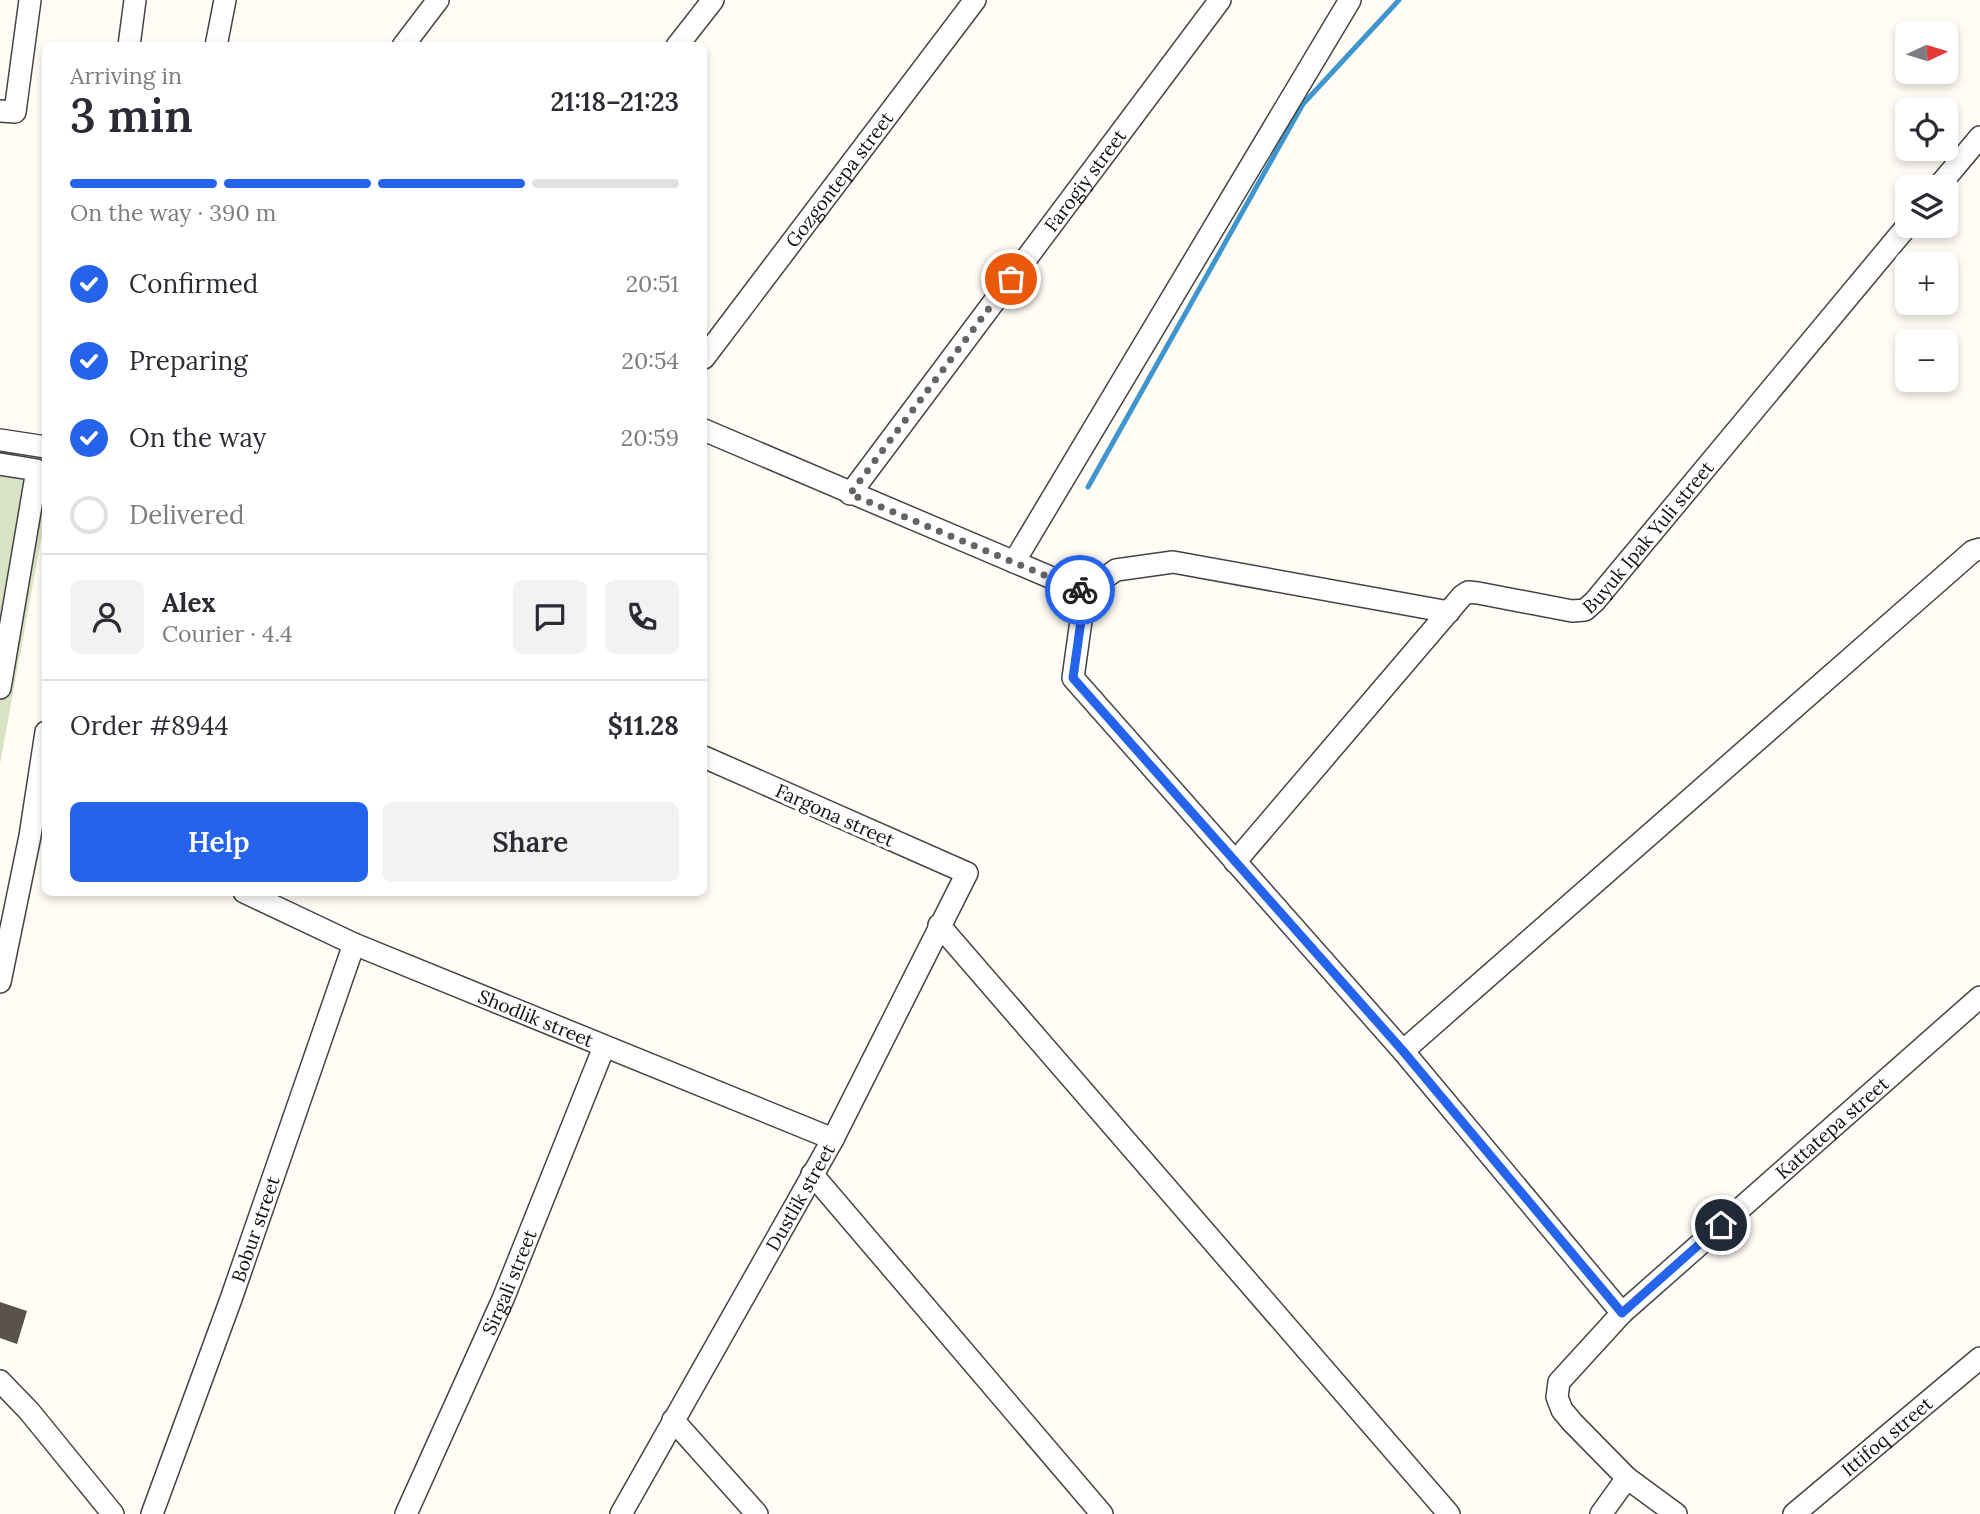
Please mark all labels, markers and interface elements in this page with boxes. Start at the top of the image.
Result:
north arrow [1895,21,1958,84]
map controls [1895,21,1958,392]
text: Arriving in [70,61,182,90]
text: 21:18–21:23 [550,85,679,118]
text: 3 min [70,86,193,145]
button: locate [1895,98,1958,161]
street label: Gozgontepa street [780,106,899,252]
street label: Farogiy street [1039,124,1132,236]
button: layers [1895,175,1958,238]
text: On the way · 390 m [70,198,276,227]
pin [981,249,1041,309]
button: + [1895,252,1958,315]
icon: bag [992,260,1030,298]
icon: check [70,265,108,303]
text: Confirmed [129,267,258,300]
text: 20:51 [626,269,679,298]
button: − [1895,329,1958,392]
icon: check [70,342,108,380]
text: Preparing [129,344,248,377]
text: 20:54 [622,346,679,375]
icon: check [70,419,108,457]
text: On the way [129,421,266,454]
text: 20:59 [621,423,679,452]
street label: Buyuk Ipak Yuli street [1577,455,1719,619]
text: Delivered [129,498,245,531]
courier [1045,555,1115,625]
icon: bike [1061,571,1099,609]
button: person [70,580,144,654]
button: chat [513,580,587,654]
button: phone [605,580,679,654]
text: Alex [162,586,216,619]
text: Courier · 4.4 [162,619,293,648]
text: Order #8944 [70,709,229,742]
text: $11.28 [608,709,679,742]
street label: Fargona street [772,778,899,852]
button: Help [70,802,368,882]
button: Share [382,802,679,882]
street label: Shodlik street [475,984,598,1052]
street label: Kattatepa street [1770,1071,1894,1184]
street label: Dustlik street [760,1139,840,1255]
street label: Bobur street [226,1172,285,1285]
pin [1691,1195,1751,1255]
icon: home [1702,1206,1740,1244]
street label: Sirgali street [476,1225,542,1338]
street label: Ittifoq street [1836,1391,1938,1481]

